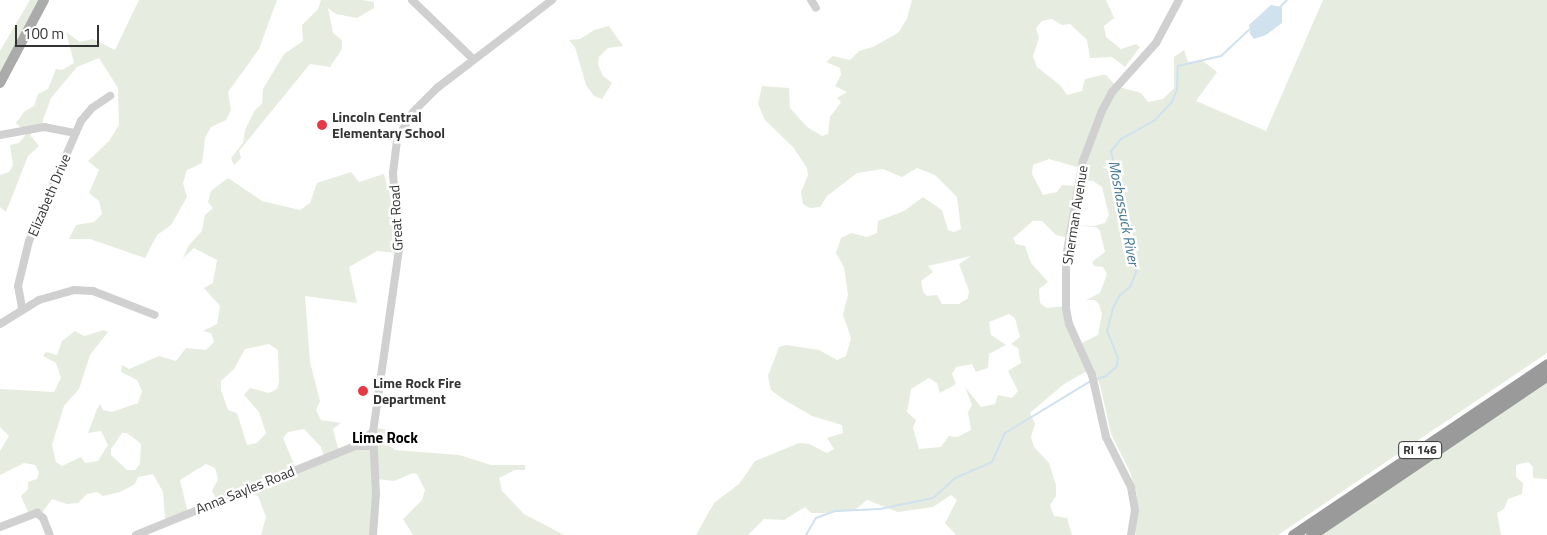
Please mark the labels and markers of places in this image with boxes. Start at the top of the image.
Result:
place label: Lincoln Central Elementary School [332,109,445,142]
marker: Lincoln Central Elementary School [316,119,328,131]
place label: Lime Rock Fire Department [373,375,461,408]
marker: Lime Rock Fire Department [357,385,369,397]

